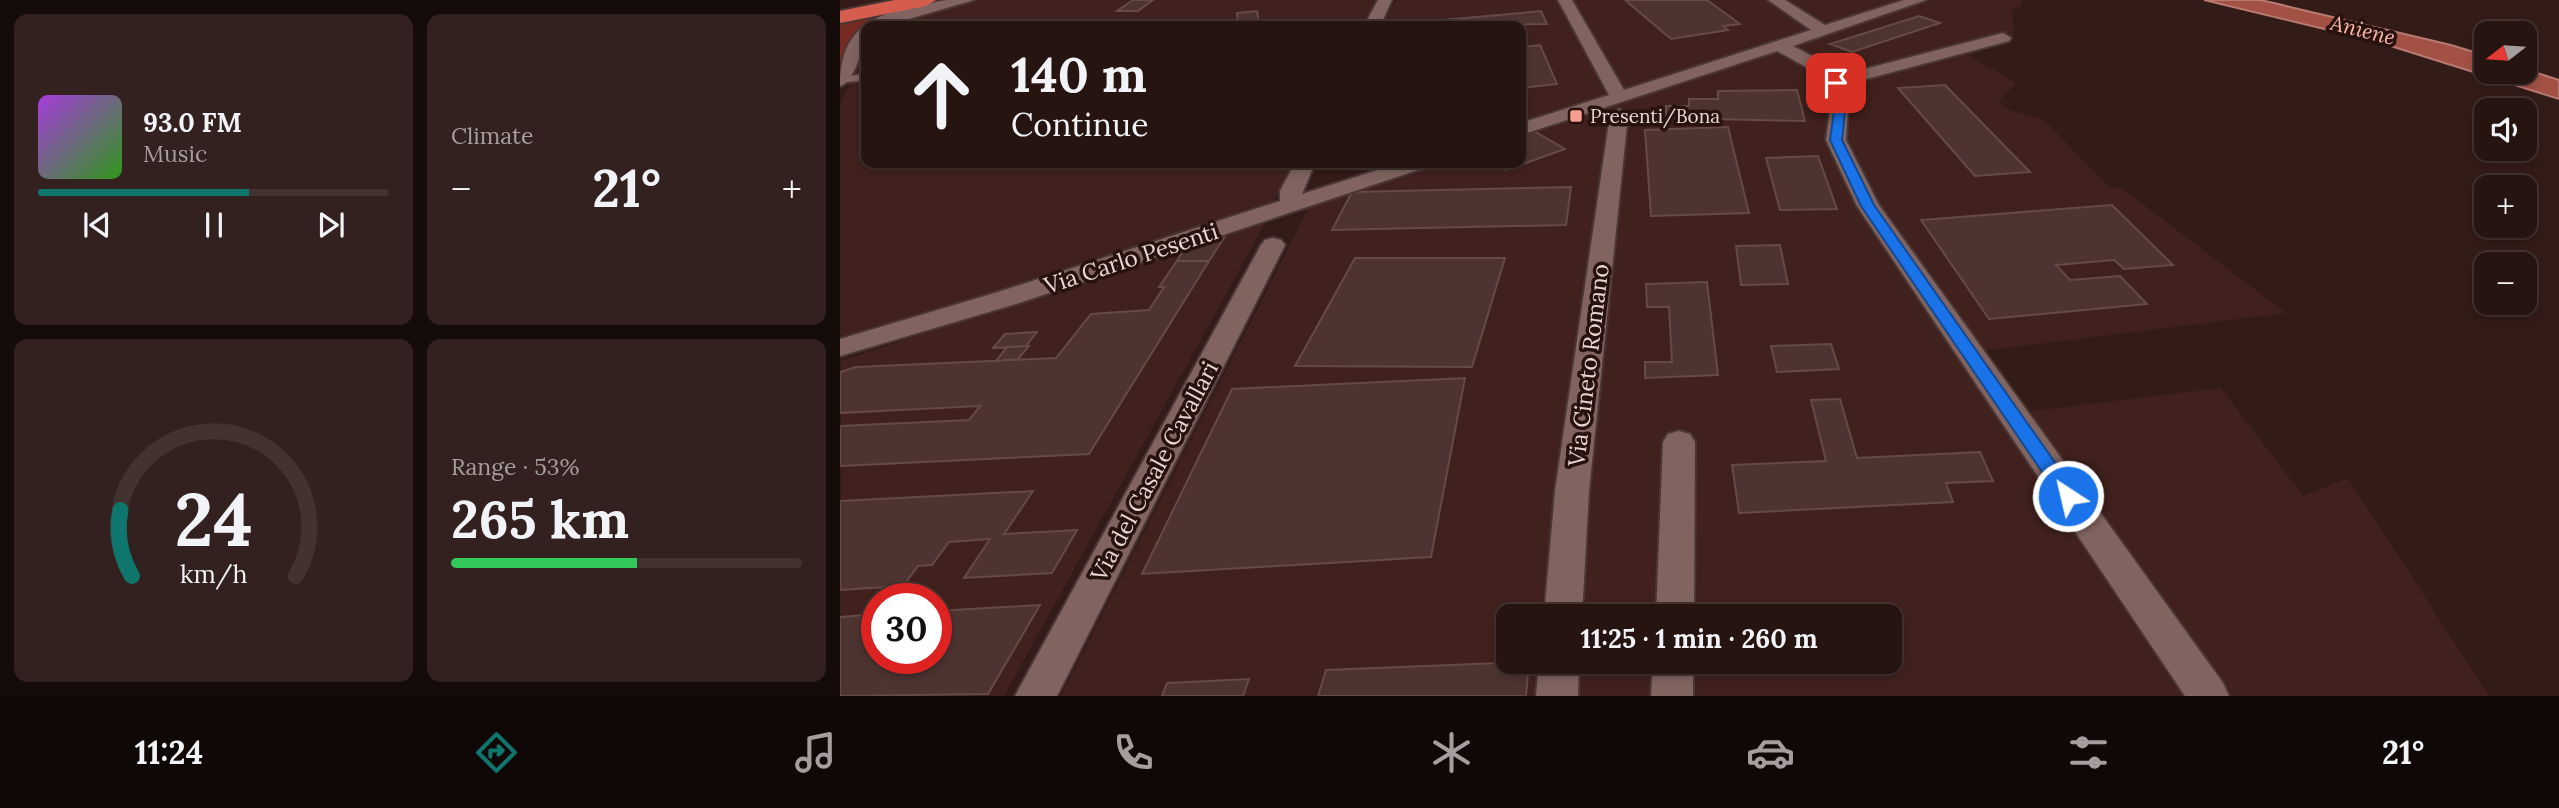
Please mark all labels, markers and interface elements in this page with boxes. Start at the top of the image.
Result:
water label: Aniene [2327,9,2398,51]
north arrow [2474,21,2538,84]
map controls [2474,21,2537,315]
text: 140 m [1011,43,1147,105]
icon: ahead [896,49,987,140]
pin [1806,53,1866,113]
icon: arrive [1817,64,1855,102]
button: sound [2474,98,2537,161]
text: Continue [1011,104,1148,145]
place label: Presenti/Bona [1590,104,1720,129]
text: 93.0 FM [143,106,242,139]
marker: Presenti/Bona [1568,108,1584,124]
text: Climate [451,121,533,150]
text: Music [143,139,207,168]
text: 21° [592,155,661,221]
text: − [451,165,471,213]
text: + [782,165,802,213]
button: + [2474,175,2537,238]
icon: previous [78,206,116,244]
icon: pause [195,206,233,244]
icon: next [312,206,350,244]
street label: Via Carlo Pesenti [1039,216,1222,300]
button: − [2474,252,2537,315]
street label: Via Cineto Romano [1561,262,1615,469]
street label: Via del Casale Cavallari [1083,356,1224,587]
text: Range · 53% [451,452,580,481]
position arrow [2031,459,2105,533]
text: 24 [174,474,253,567]
text: 265 km [451,486,629,552]
text: km/h [180,558,247,590]
speed limit sign: 30 [861,583,952,674]
text: 11:25 · 1 min · 260 m [1580,622,1818,655]
icon: directions [472,728,521,777]
icon: music [791,728,840,777]
icon: phone [1109,728,1158,777]
icon: climate [1427,728,1476,777]
icon: car [1746,728,1795,777]
icon: filters [2064,728,2113,777]
text: 11:24 [135,732,203,773]
text: 21° [2382,732,2424,773]

